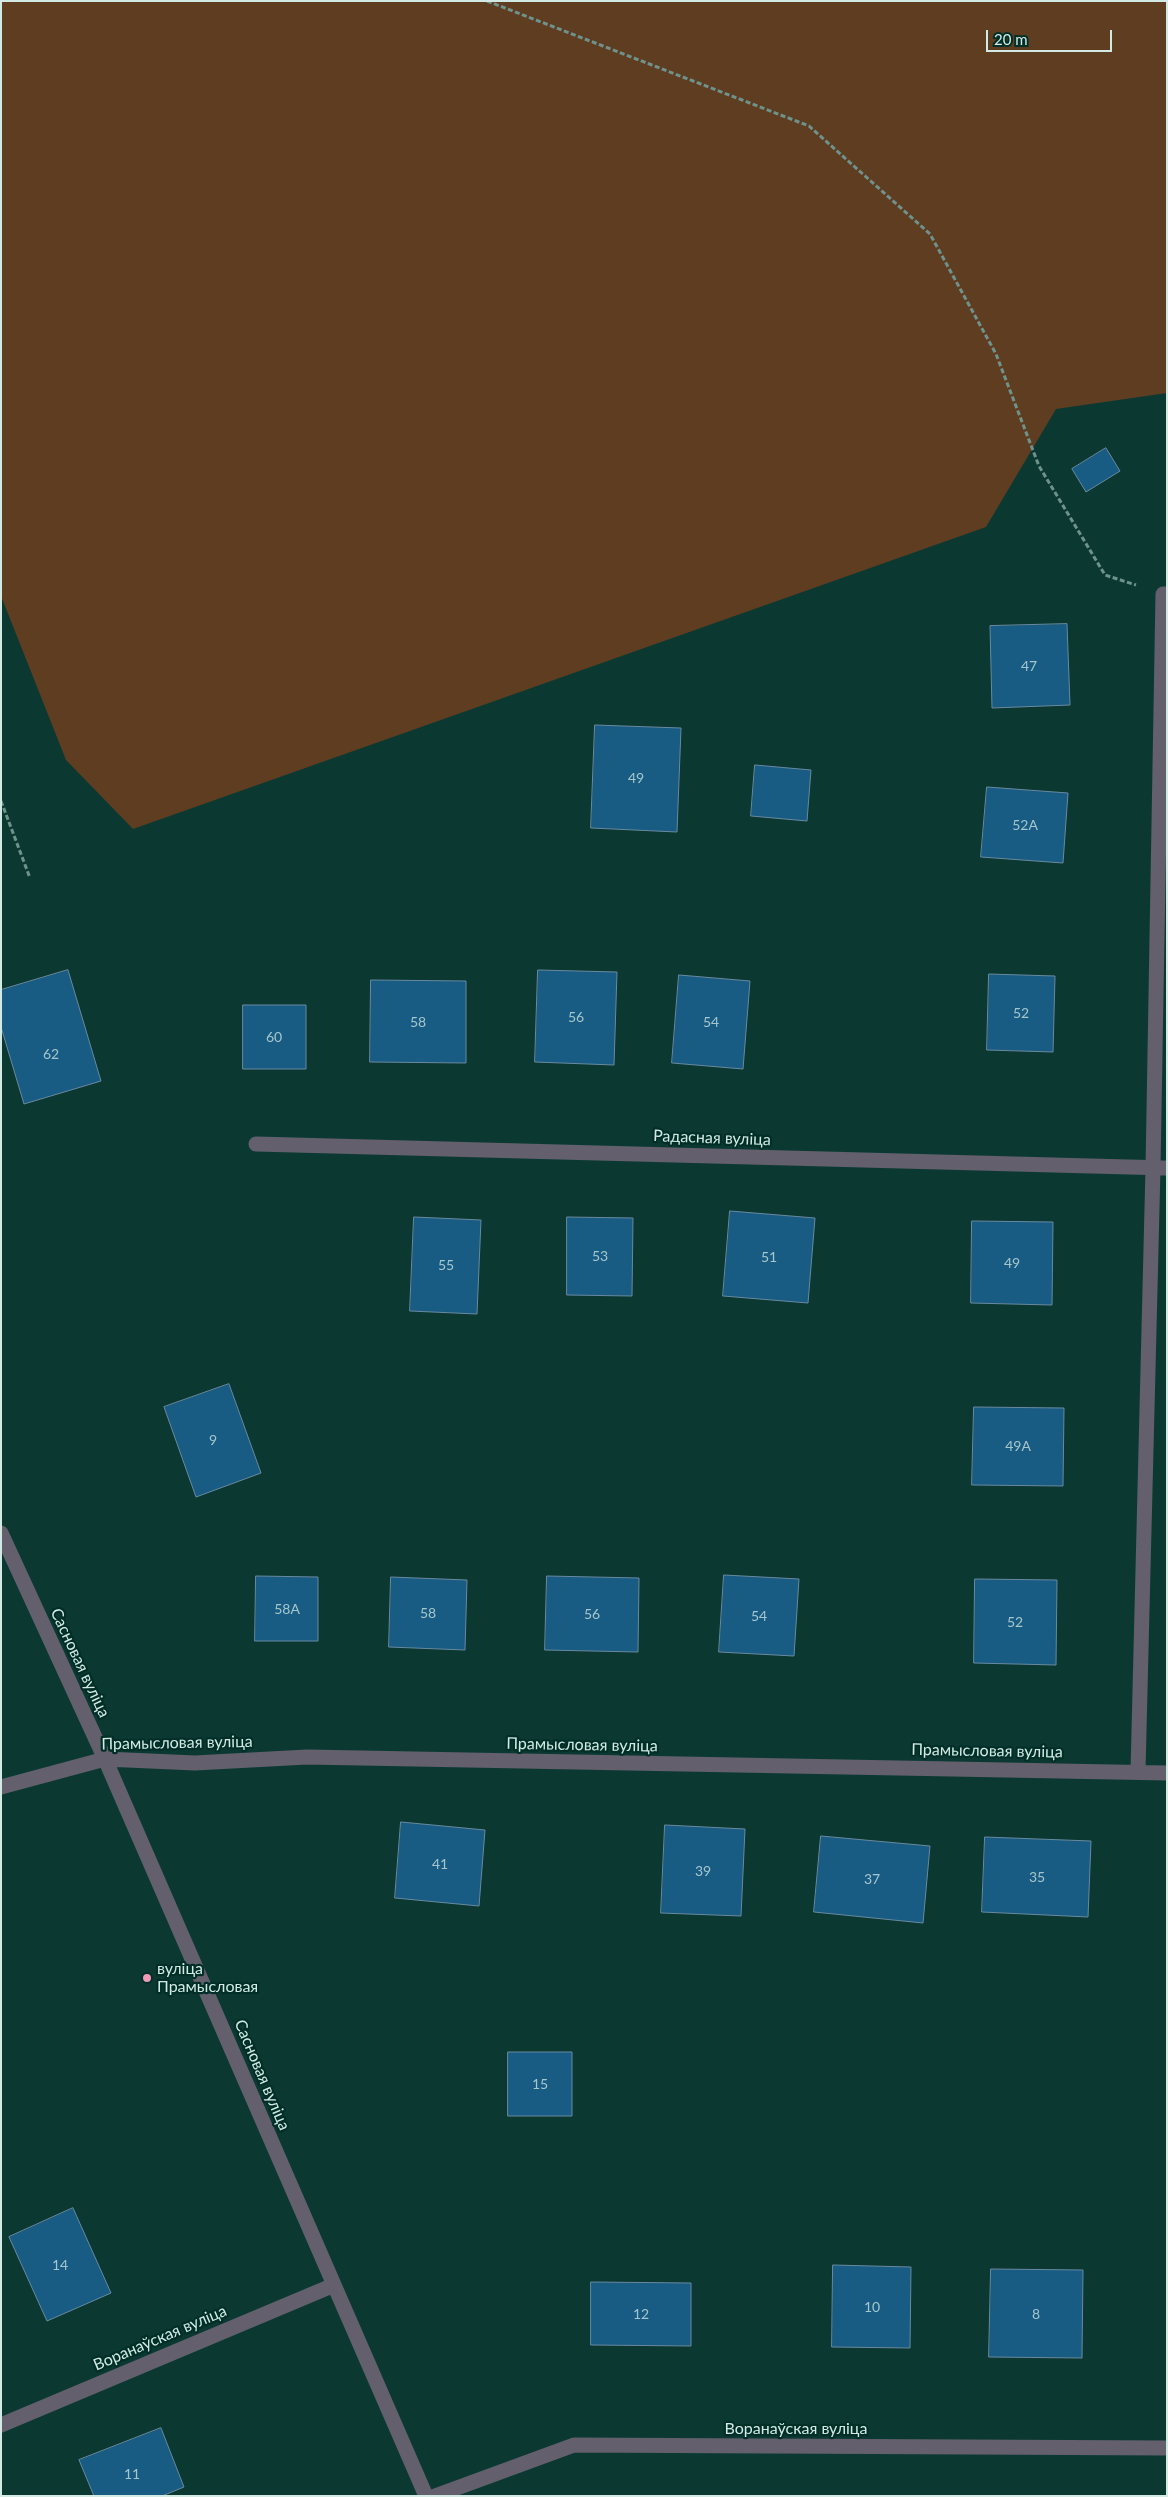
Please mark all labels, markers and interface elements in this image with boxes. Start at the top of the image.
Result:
scale bar [988,20,1114,52]
text: 20 m [994,30,1028,48]
house number: 47 [1021,658,1037,674]
house number: 49 [628,770,644,786]
house number: 52А [1012,817,1038,833]
house number: 52 [1013,1005,1029,1021]
house number: 56 [568,1009,584,1025]
house number: 58 [410,1014,426,1030]
house number: 54 [703,1014,719,1030]
house number: 60 [266,1029,282,1045]
house number: 62 [43,1046,59,1062]
street label: Радасная вуліца [653,1126,771,1150]
house number: 53 [592,1248,608,1264]
house number: 51 [761,1249,777,1265]
house number: 49 [1004,1255,1020,1271]
house number: 55 [438,1257,454,1273]
house number: 9 [209,1432,217,1448]
house number: 49А [1005,1438,1031,1454]
house number: 58А [274,1601,300,1617]
street label: Сасновая вуліца [46,1605,114,1721]
house number: 58 [420,1605,436,1621]
house number: 56 [584,1606,600,1622]
house number: 54 [751,1608,767,1624]
house number: 52 [1007,1614,1023,1630]
street label: Прамысловая вуліца [101,1732,253,1754]
street label: Прамысловая вуліца [506,1734,658,1756]
street label: Прамысловая вуліца [911,1740,1063,1762]
house number: 41 [432,1856,448,1872]
house number: 39 [695,1863,711,1879]
house number: 35 [1029,1869,1045,1885]
house number: 37 [864,1871,880,1887]
place label: вуліца Прамысловая [157,1959,258,1997]
marker: вуліца Прамысловая [141,1972,153,1984]
street label: Сасновая вуліца [230,2017,294,2133]
house number: 15 [532,2076,548,2092]
house number: 14 [52,2257,68,2273]
house number: 10 [864,2299,880,2315]
street label: Воранаўская вуліца [90,2301,230,2375]
house number: 12 [633,2306,649,2322]
house number: 8 [1032,2306,1040,2322]
street label: Воранаўская вуліца [725,2419,867,2439]
house number: 11 [124,2466,140,2482]

